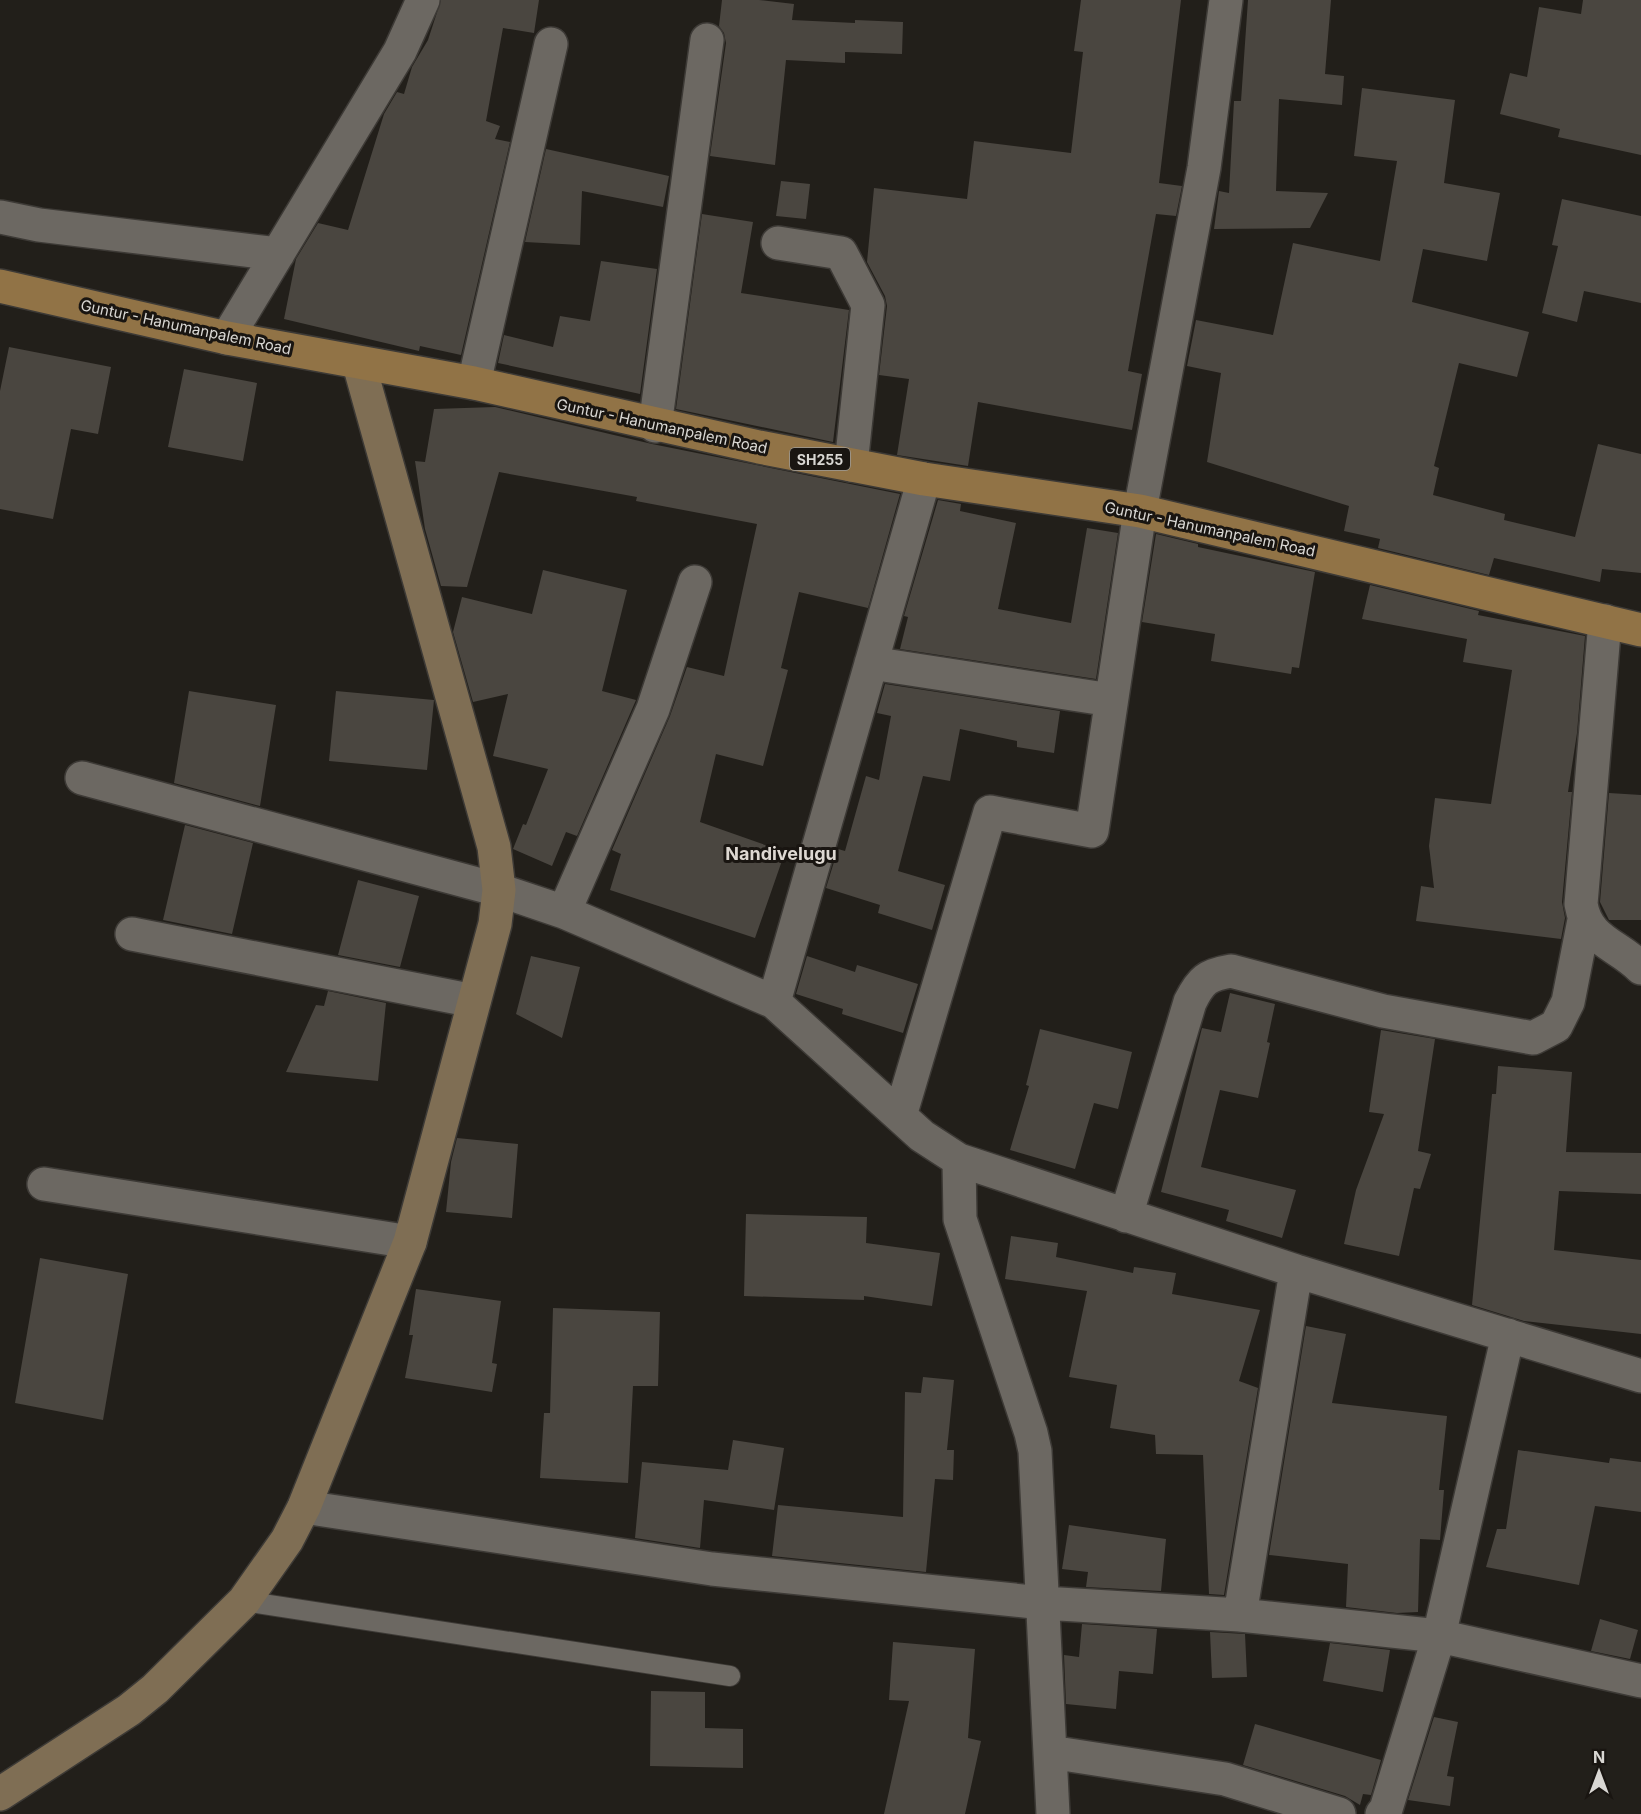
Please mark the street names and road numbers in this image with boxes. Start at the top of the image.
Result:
street label: Guntur - Hanumanpalem Road [79,295,293,359]
street label: Guntur - Hanumanpalem Road [555,394,769,458]
road number: SH255 [790,448,850,470]
street label: Guntur - Hanumanpalem Road [1103,497,1317,561]

